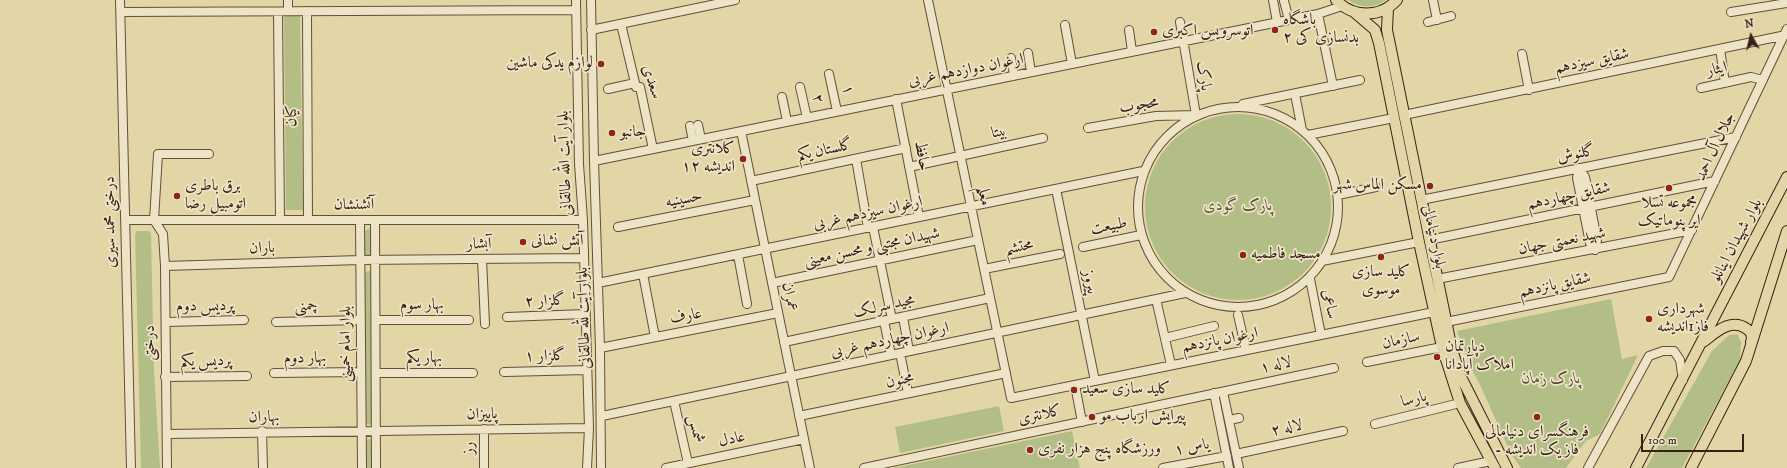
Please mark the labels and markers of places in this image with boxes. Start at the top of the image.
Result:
place label: باشگاه بدنسازی کی ۲ [1283,11,1359,49]
place label: اتوسرویس اکبری [1162,22,1253,42]
marker: باشگاه بدنسازی کی ۲ [1270,25,1280,35]
marker: اتوسرویس اکبری [1149,27,1159,37]
place label: لوازم یدکی ماشین [507,54,593,74]
marker: لوازم یدکی ماشین [596,59,606,69]
place label: جانبو [620,123,646,143]
marker: جانبو [607,128,617,138]
place label: کلانتری ۱۲ اندیشه [682,140,735,178]
marker: کلانتری ۱۲ اندیشه [738,154,748,164]
place label: مسکن الماس شهر [1334,176,1422,196]
place label: برق باطری اتومبیل رضا [185,177,246,215]
marker: مسکن الماس شهر [1425,181,1435,191]
marker: مجموعه تسلا ایر پنوماتیک [1664,183,1674,193]
marker: برق باطری اتومبیل رضا [172,191,182,201]
place label: مجموعه تسلا ایر پنوماتیک [1637,194,1701,232]
place label: آتش نشانی [531,232,584,252]
marker: آتش نشانی [518,237,528,247]
place label: مسجد فاطمیه [1251,245,1321,265]
marker: مسجد فاطمیه [1238,250,1248,260]
marker: کلید سازی موسوی [1376,252,1386,262]
place label: کلید سازی موسوی [1352,263,1410,301]
place label: شهرداری فاز1اندیشه [1657,300,1709,338]
marker: شهرداری فاز1اندیشه [1644,314,1654,324]
place label: دپارتمان املاک آپادانا [1445,338,1514,376]
marker: دپارتمان املاک آپادانا [1432,352,1442,362]
place label: کلید سازی سعید [1082,380,1170,400]
marker: کلید سازی سعید [1069,385,1079,395]
place label: پیرایش ارباب مو [1100,407,1185,427]
marker: پیرایش ارباب مو [1087,412,1097,422]
marker: فرهنگسرای دنیامالی - فاز یک اندیشه [1532,412,1542,422]
place label: فرهنگسرای دنیامالی - فاز یک اندیشه [1485,423,1589,461]
place label: ورزشگاه پنج هزار نفری [1038,440,1161,460]
marker: ورزشگاه پنج هزار نفری [1025,445,1035,455]

